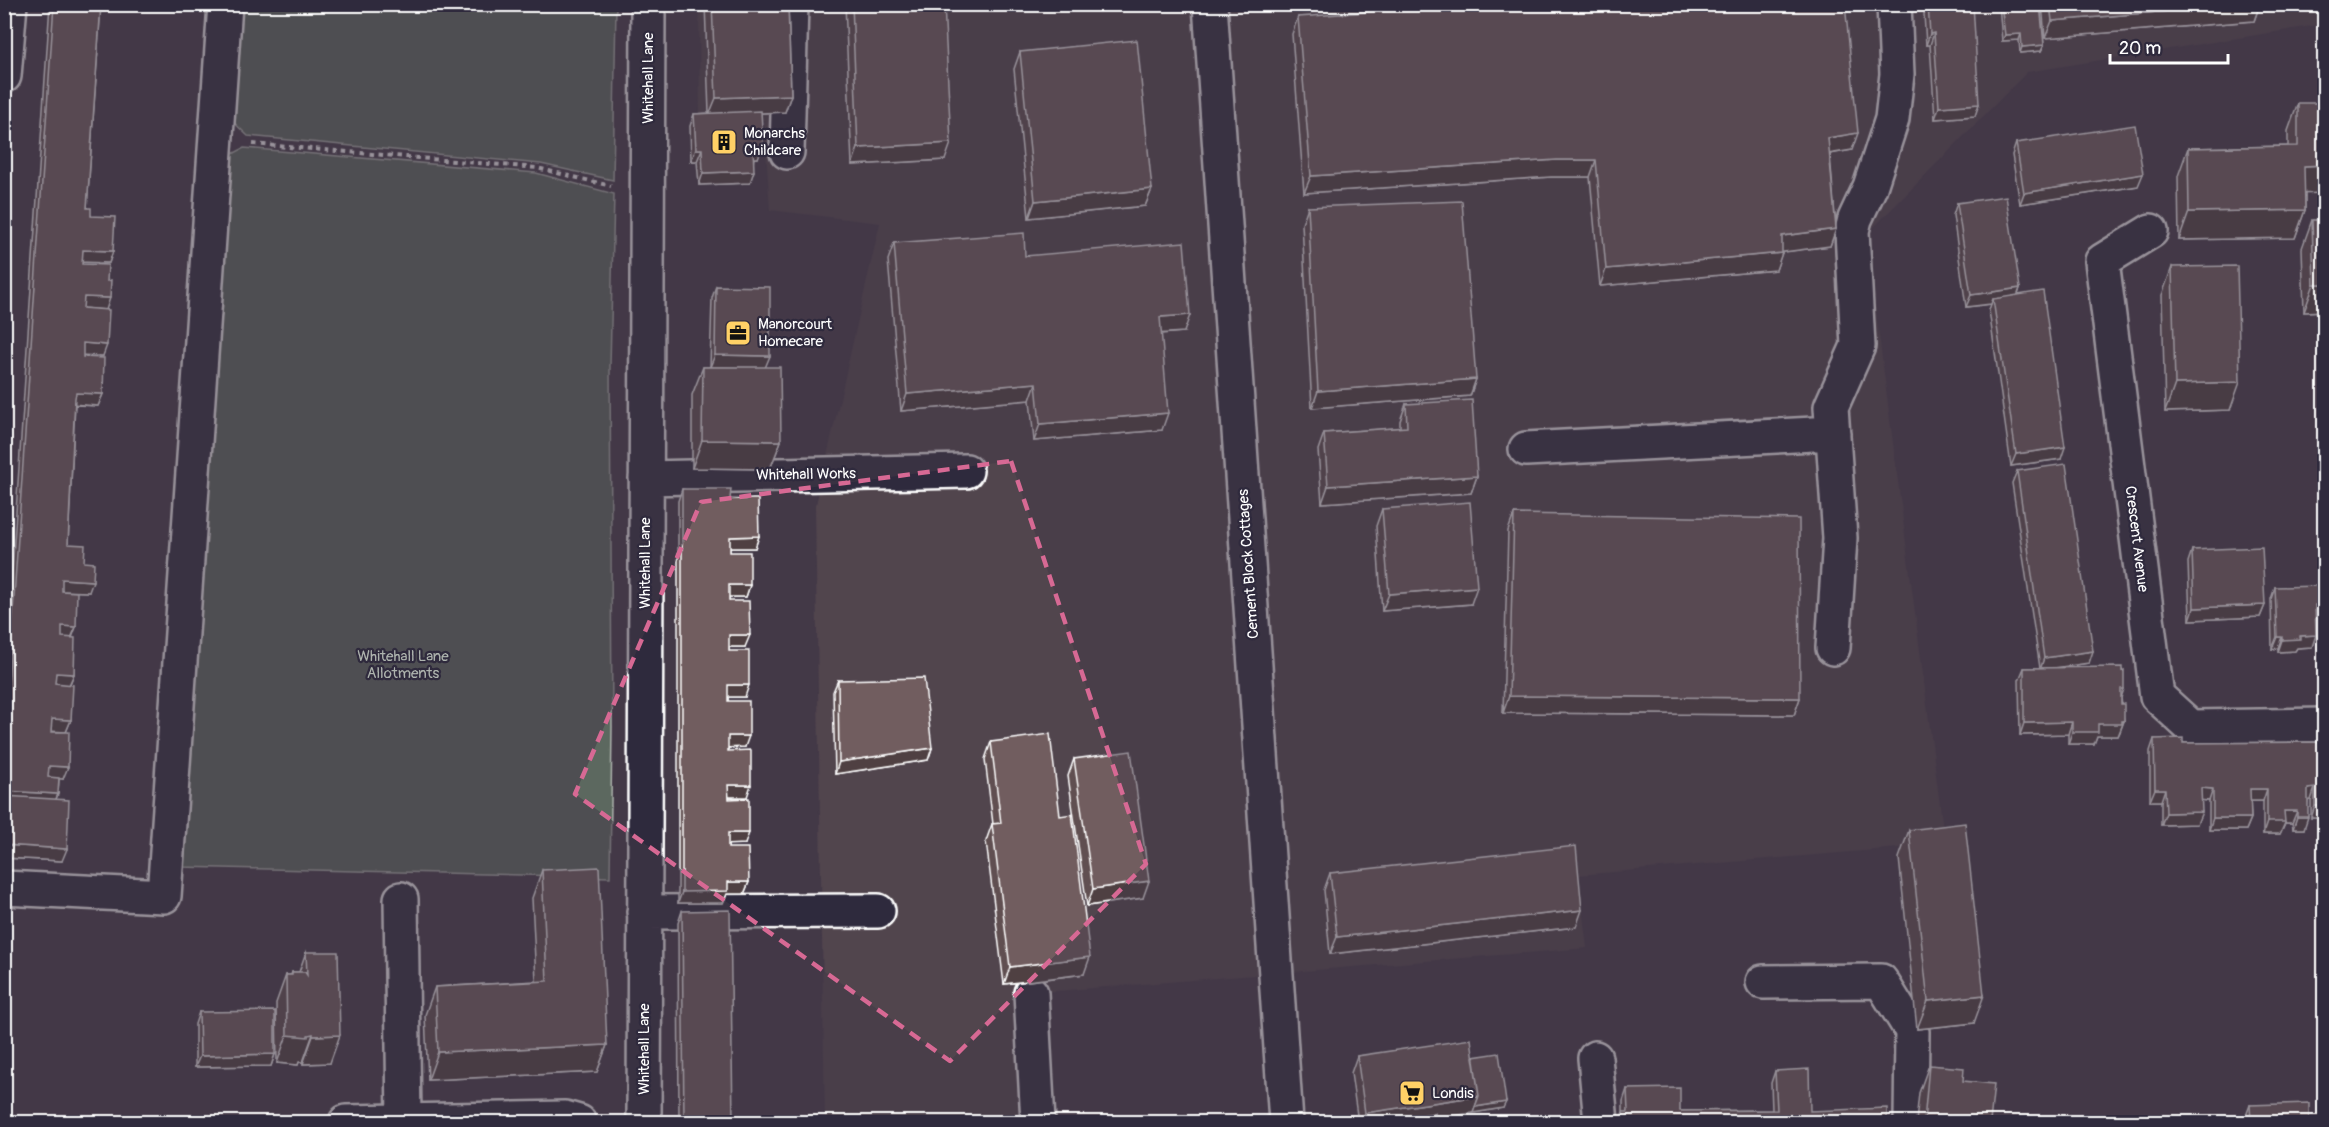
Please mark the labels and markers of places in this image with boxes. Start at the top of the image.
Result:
place label: Monarchs Childcare [744,124,805,160]
building icon: Monarchs Childcare [709,127,739,157]
place label: Manorcourt Homecare [758,315,833,351]
office icon: Manorcourt Homecare [723,318,753,348]
supermarket icon: Londis [1397,1078,1427,1108]
place label: Londis [1432,1084,1474,1103]

